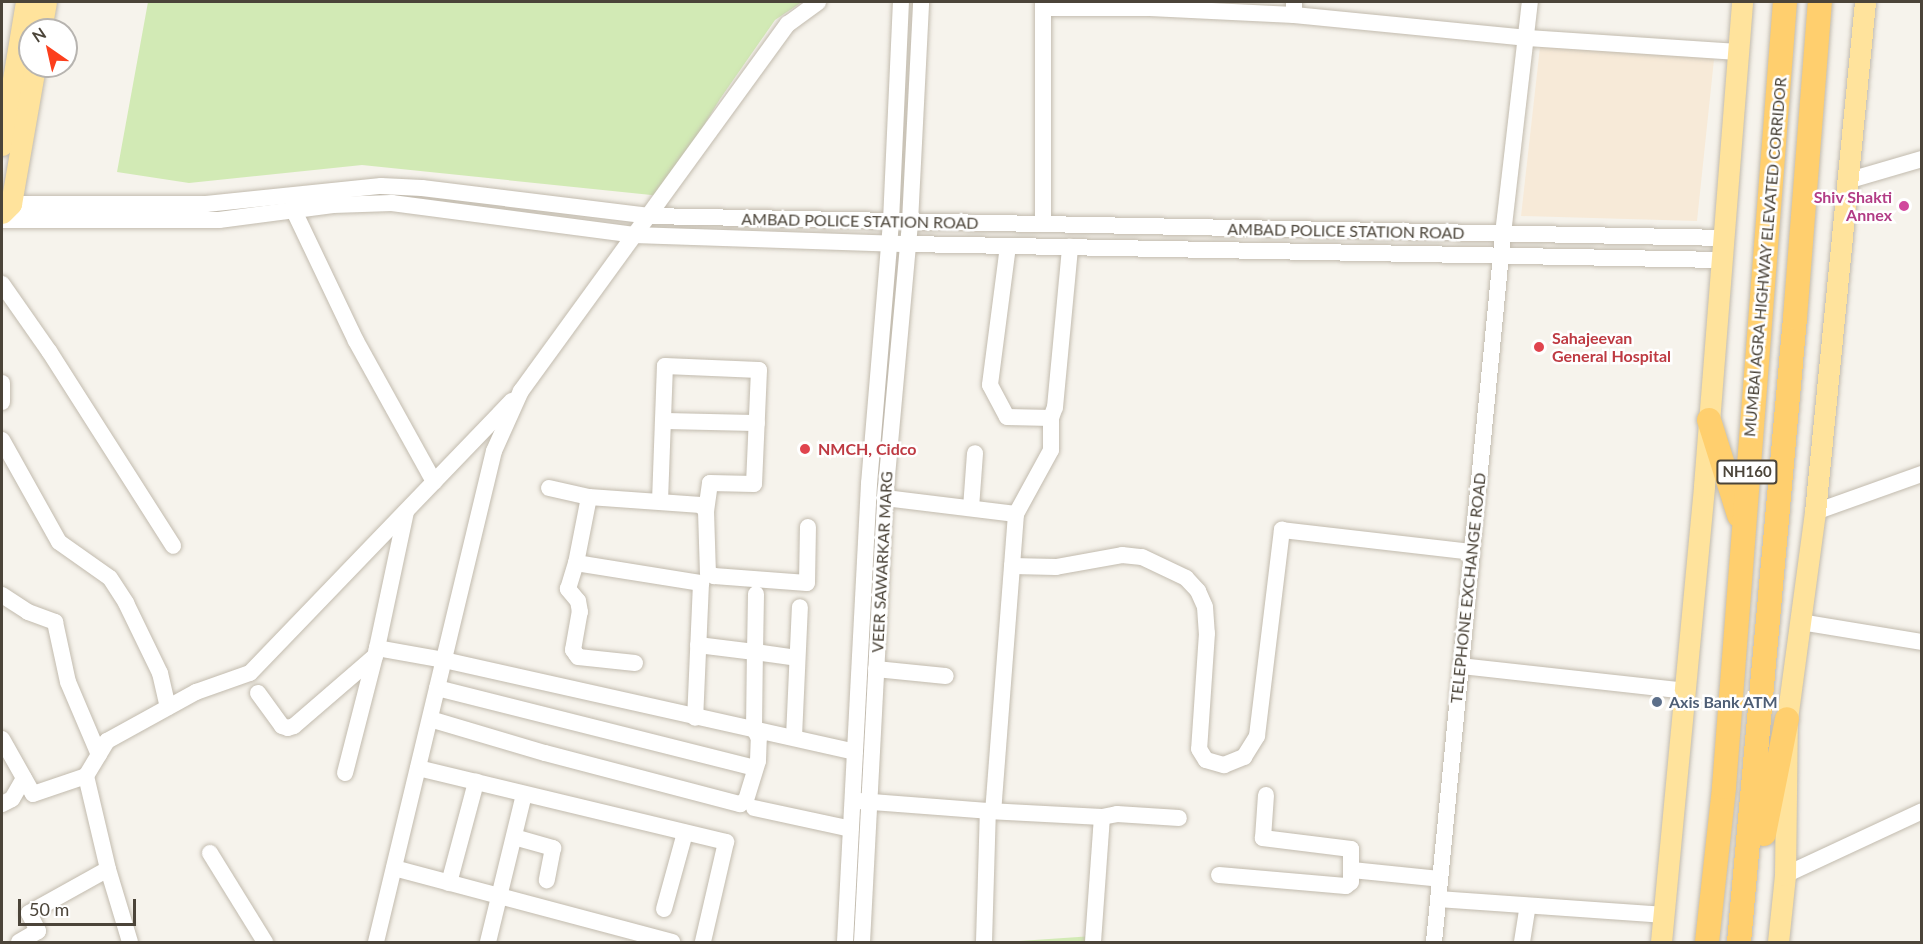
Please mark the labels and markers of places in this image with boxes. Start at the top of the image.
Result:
place label: Shiv Shakti Annex [1813,187,1892,225]
marker: Shiv Shakti Annex [1897,199,1911,213]
place label: Sahajeevan General Hospital [1552,328,1671,366]
marker: Sahajeevan General Hospital [1530,338,1548,356]
place label: NMCH, Cidco [818,439,916,459]
marker: NMCH, Cidco [796,440,814,458]
place label: Axis Bank ATM [1669,692,1778,712]
marker: Axis Bank ATM [1650,695,1664,709]

